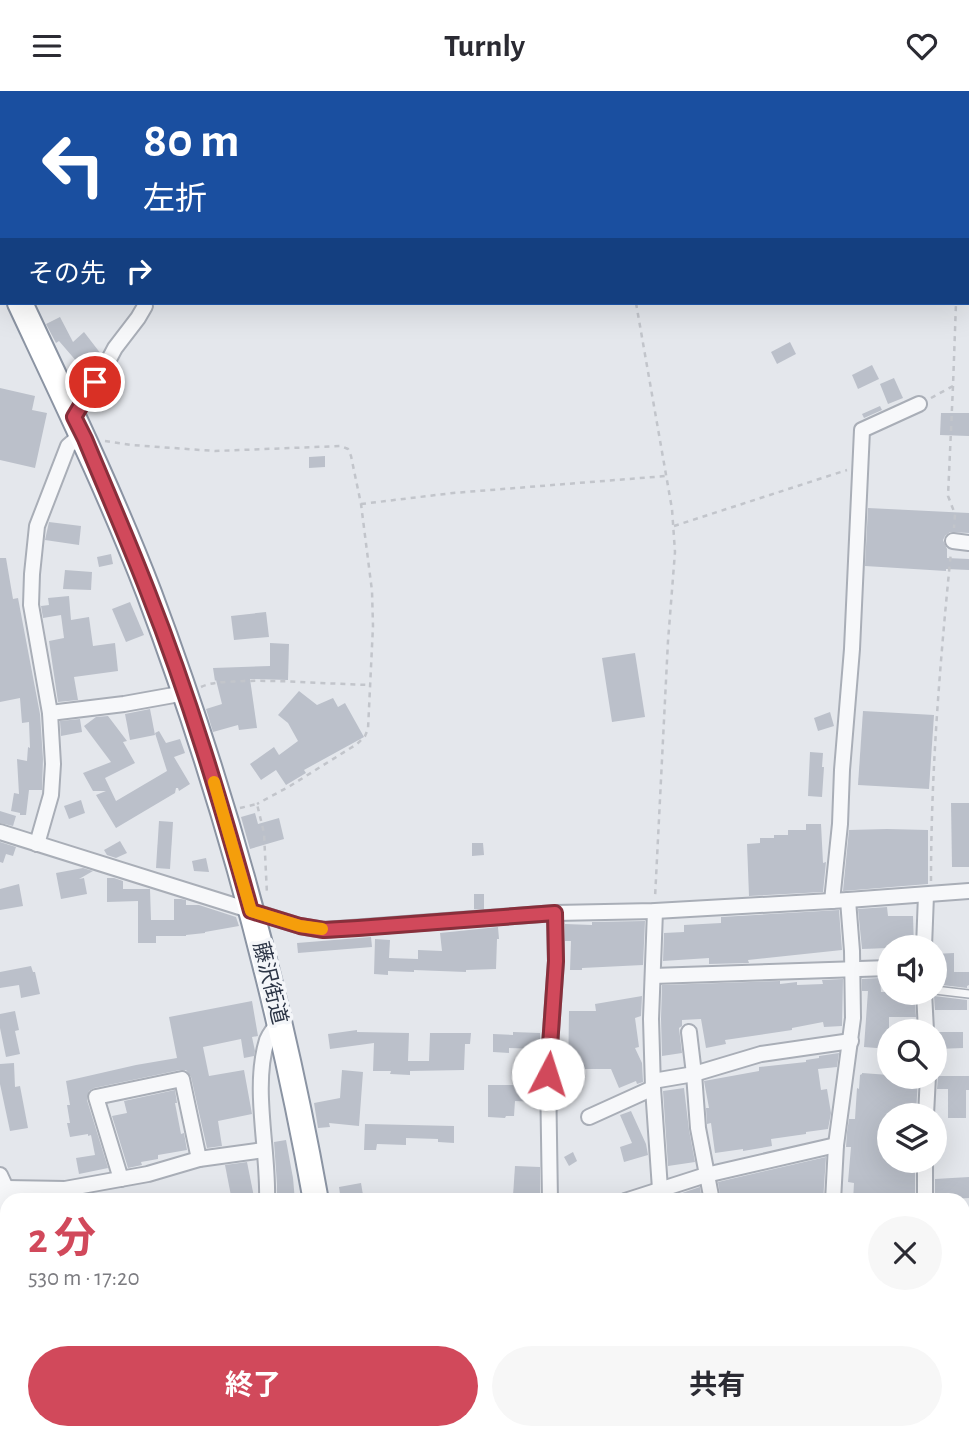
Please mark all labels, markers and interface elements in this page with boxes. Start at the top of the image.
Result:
icon: menu [28,27,66,65]
icon: heart [903,27,941,65]
text: Turnly [444,30,525,62]
text: 80 m [143,117,240,166]
icon: left [28,119,119,210]
text: 左折 [143,183,207,215]
icon: right [120,252,158,290]
text: その先 [28,261,106,287]
pin [65,352,125,412]
icon: arrive [76,363,114,401]
map controls [877,935,947,1173]
button: sound [877,935,947,1005]
street label: 藤沢街道 [250,939,291,1026]
button: search [877,1019,947,1089]
position arrow [511,1037,585,1111]
button: layers [877,1103,947,1173]
button: close [868,1216,942,1290]
text: 2 分 [28,1218,96,1260]
text: 530 m · 17:20 [28,1267,140,1290]
button: 終了 [28,1346,478,1426]
button: 共有 [492,1346,942,1426]

